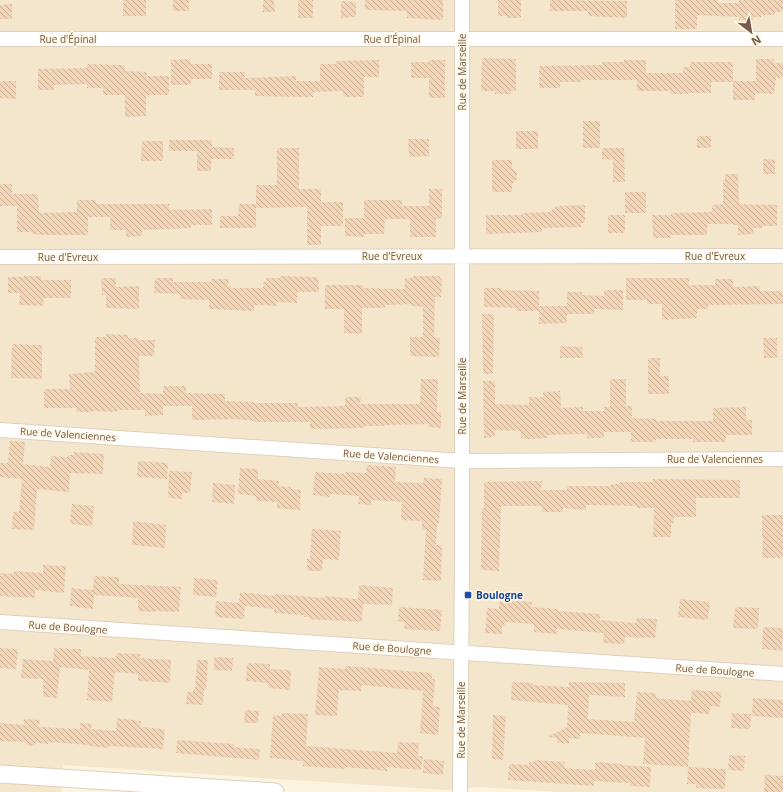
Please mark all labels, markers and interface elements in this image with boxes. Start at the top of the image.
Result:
north arrow [731,12,771,52]
street label: Rue d'Épinal [39,32,97,46]
street label: Rue d'Épinal [363,32,421,46]
text: N [749,32,764,50]
street label: Rue de Marseille [455,33,469,111]
street label: Rue d'Evreux [362,249,423,263]
street label: Rue d'Evreux [685,249,746,263]
street label: Rue d'Evreux [38,250,99,264]
street label: Rue de Marseille [455,357,469,435]
street label: Rue de Valenciennes [20,424,117,444]
street label: Rue de Valenciennes [343,446,440,466]
street label: Rue de Valenciennes [667,452,763,466]
place label: Boulogne [476,588,523,602]
marker: Boulogne [463,590,473,600]
street label: Rue de Boulogne [28,617,108,637]
street label: Rue de Boulogne [352,638,432,658]
street label: Rue de Boulogne [675,660,755,680]
street label: Rue de Marseille [454,681,468,759]

